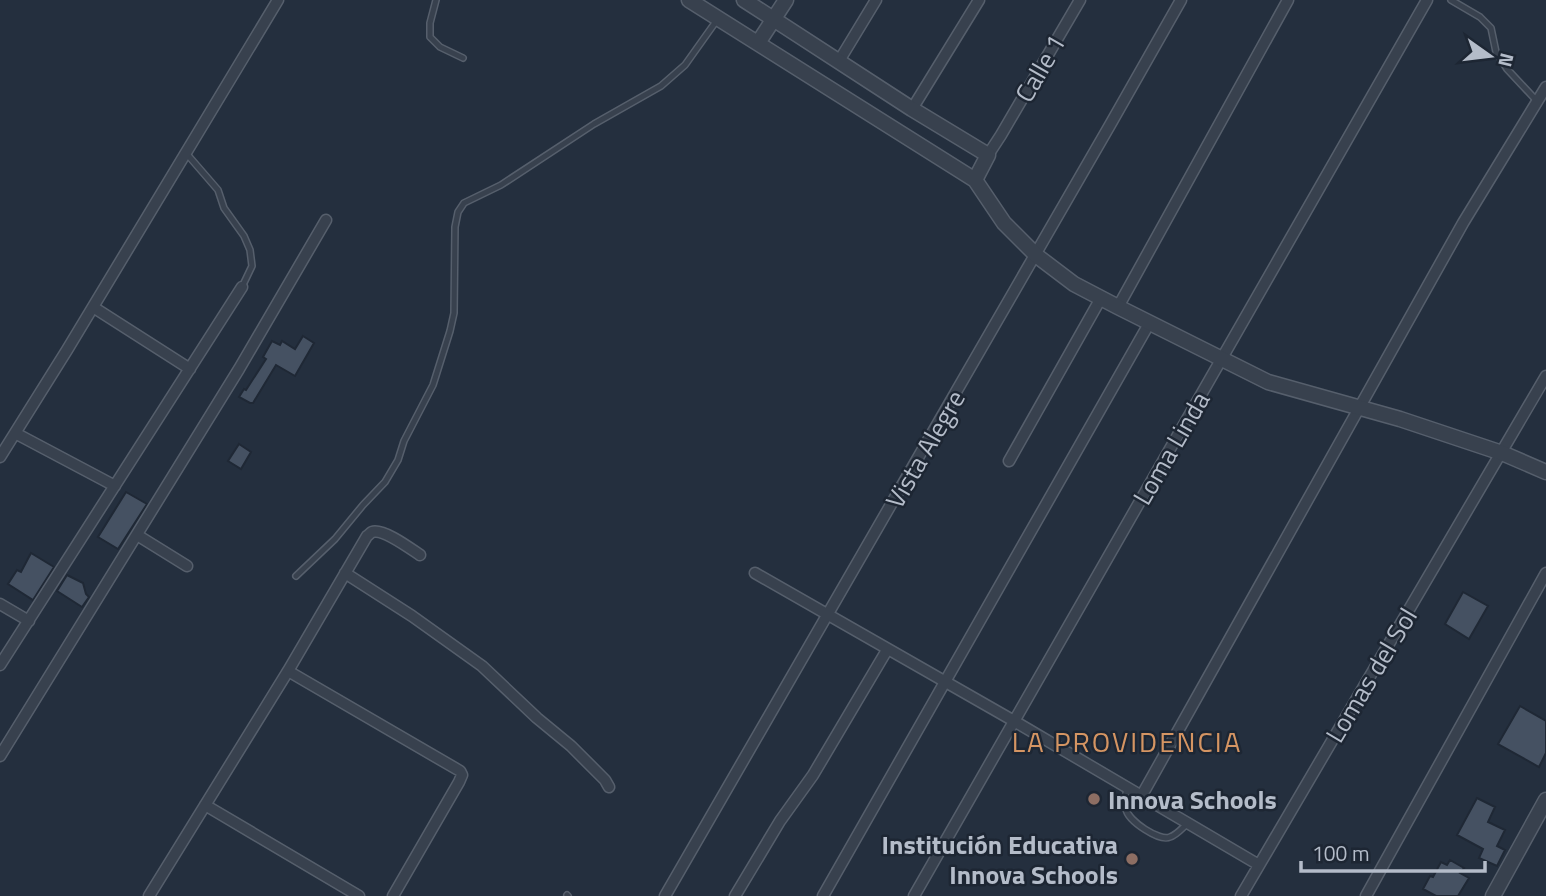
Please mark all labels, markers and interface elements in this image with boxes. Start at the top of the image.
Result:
north arrow [1455,21,1525,91]
street label: Calle 1 [1005,27,1075,109]
text: N [1491,50,1523,70]
street label: Vista Alegre [875,383,975,515]
street label: Loma Linda [1123,384,1219,512]
street label: Lomas del Sol [1315,600,1427,750]
district label: LA PROVIDENCIA [1012,720,1242,763]
place label: Innova Schools [1108,780,1277,819]
marker: Innova Schools [1086,791,1102,807]
place label: Institución Educativa Innova Schools [882,825,1118,894]
scale bar [1301,830,1485,874]
text: 100 m [1312,837,1369,869]
marker: Institución Educativa Innova Schools [1124,851,1140,867]

